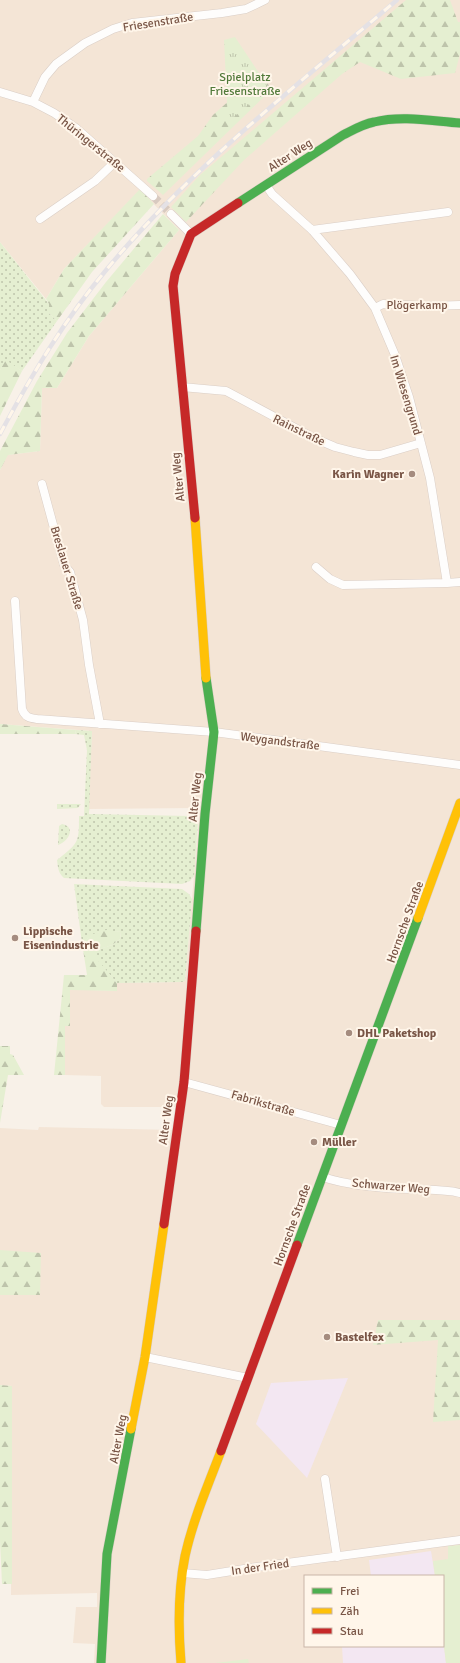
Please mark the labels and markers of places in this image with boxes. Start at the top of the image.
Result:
place label: Karin Wagner [332,467,404,482]
marker: Karin Wagner [407,469,417,479]
place label: Lippische Eisenindustrie [23,924,99,953]
marker: Lippische Eisenindustrie [10,933,20,943]
place label: DHL Paketshop [357,1026,437,1041]
marker: DHL Paketshop [344,1028,354,1038]
place label: Müller [322,1135,357,1150]
marker: Müller [309,1137,319,1147]
place label: Bastelfex [335,1330,384,1345]
marker: Bastelfex [322,1332,332,1342]

